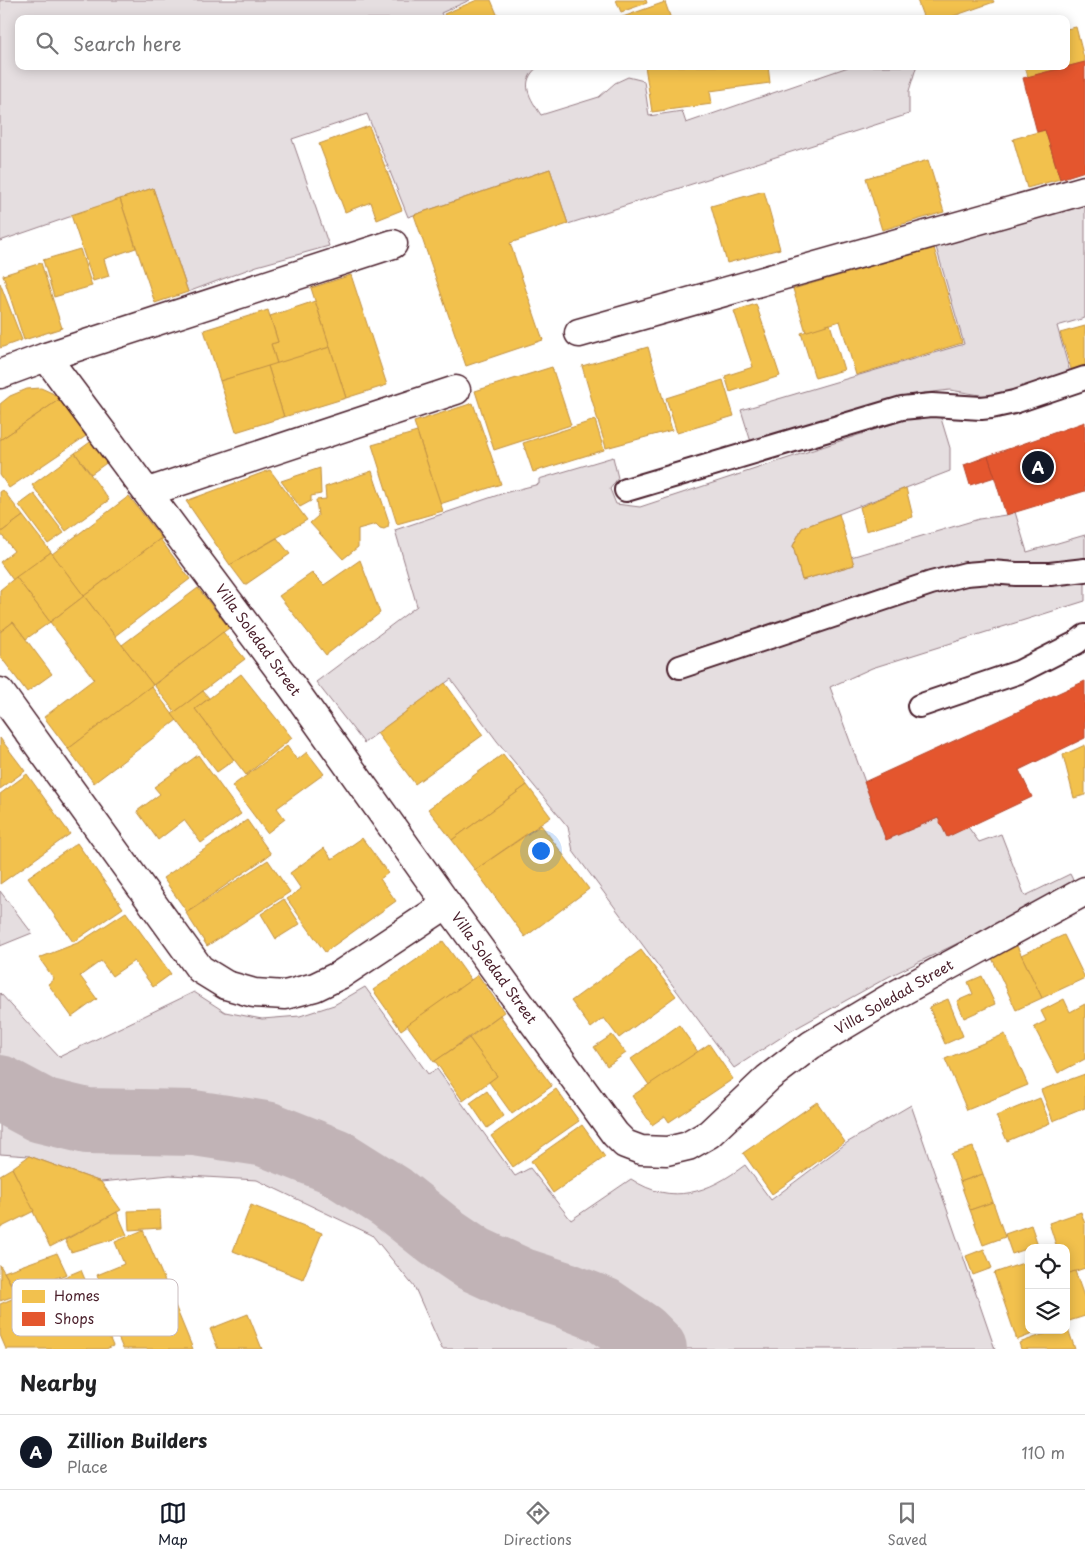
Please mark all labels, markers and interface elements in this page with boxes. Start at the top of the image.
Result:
search box [15,15,1070,70]
icon: search [33,29,61,57]
text: Search here [73,29,182,57]
pin: A [1022,448,1054,486]
street label: Villa Soledad Street [211,579,306,700]
your location [528,838,554,864]
street label: Villa Soledad Street [447,907,542,1028]
street label: Villa Soledad Street [831,954,957,1039]
map controls [1025,1244,1070,1334]
button: locate [1025,1244,1070,1289]
legend [12,1279,178,1336]
text: Homes [54,1285,100,1306]
button: layers [1025,1289,1070,1334]
text: Shops [54,1308,94,1329]
text: Nearby [20,1366,97,1398]
text: Zillion Builders [67,1426,207,1454]
text: A [30,1440,42,1464]
text: 110 m [1022,1440,1065,1464]
text: Place [67,1454,108,1478]
tab: Map [158,1499,188,1550]
tab: Directions [504,1499,572,1550]
tab: Saved [887,1499,927,1550]

